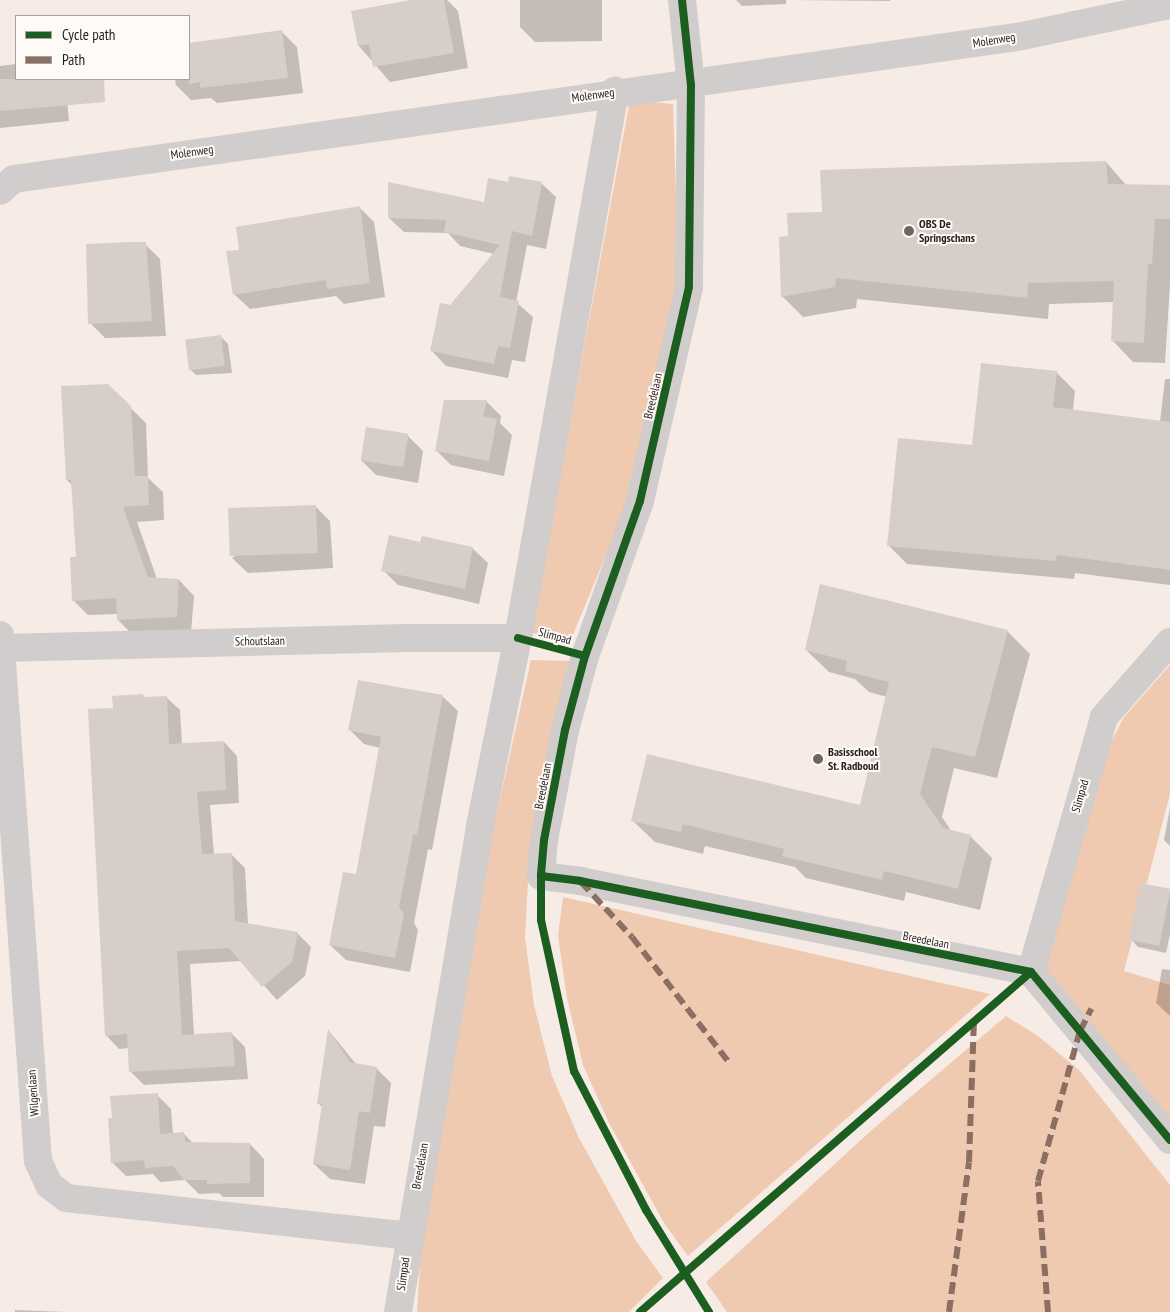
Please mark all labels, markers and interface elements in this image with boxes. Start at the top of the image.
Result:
legend [15,15,190,80]
text: Cycle path [62,25,115,44]
street label: Molenweg [972,30,1016,50]
text: Path [62,50,85,69]
street label: Molenweg [571,85,615,105]
street label: Molenweg [170,142,214,162]
place label: OBS De Springschans [919,217,975,245]
marker: OBS De Springschans [903,225,915,237]
street label: Breedelaan [641,372,665,420]
street label: Slimpad [537,625,573,647]
street label: Schoutslaan [235,633,285,649]
place label: Basisschool St. Radboud [828,745,879,773]
marker: Basisschool St. Radboud [812,753,824,765]
street label: Breedelaan [531,762,555,810]
street label: Slimpad [1068,778,1092,814]
street label: Breedelaan [902,928,950,952]
street label: Wilgenlaan [24,1069,42,1117]
street label: Breedelaan [409,1142,431,1190]
street label: Slimpad [394,1256,412,1292]

